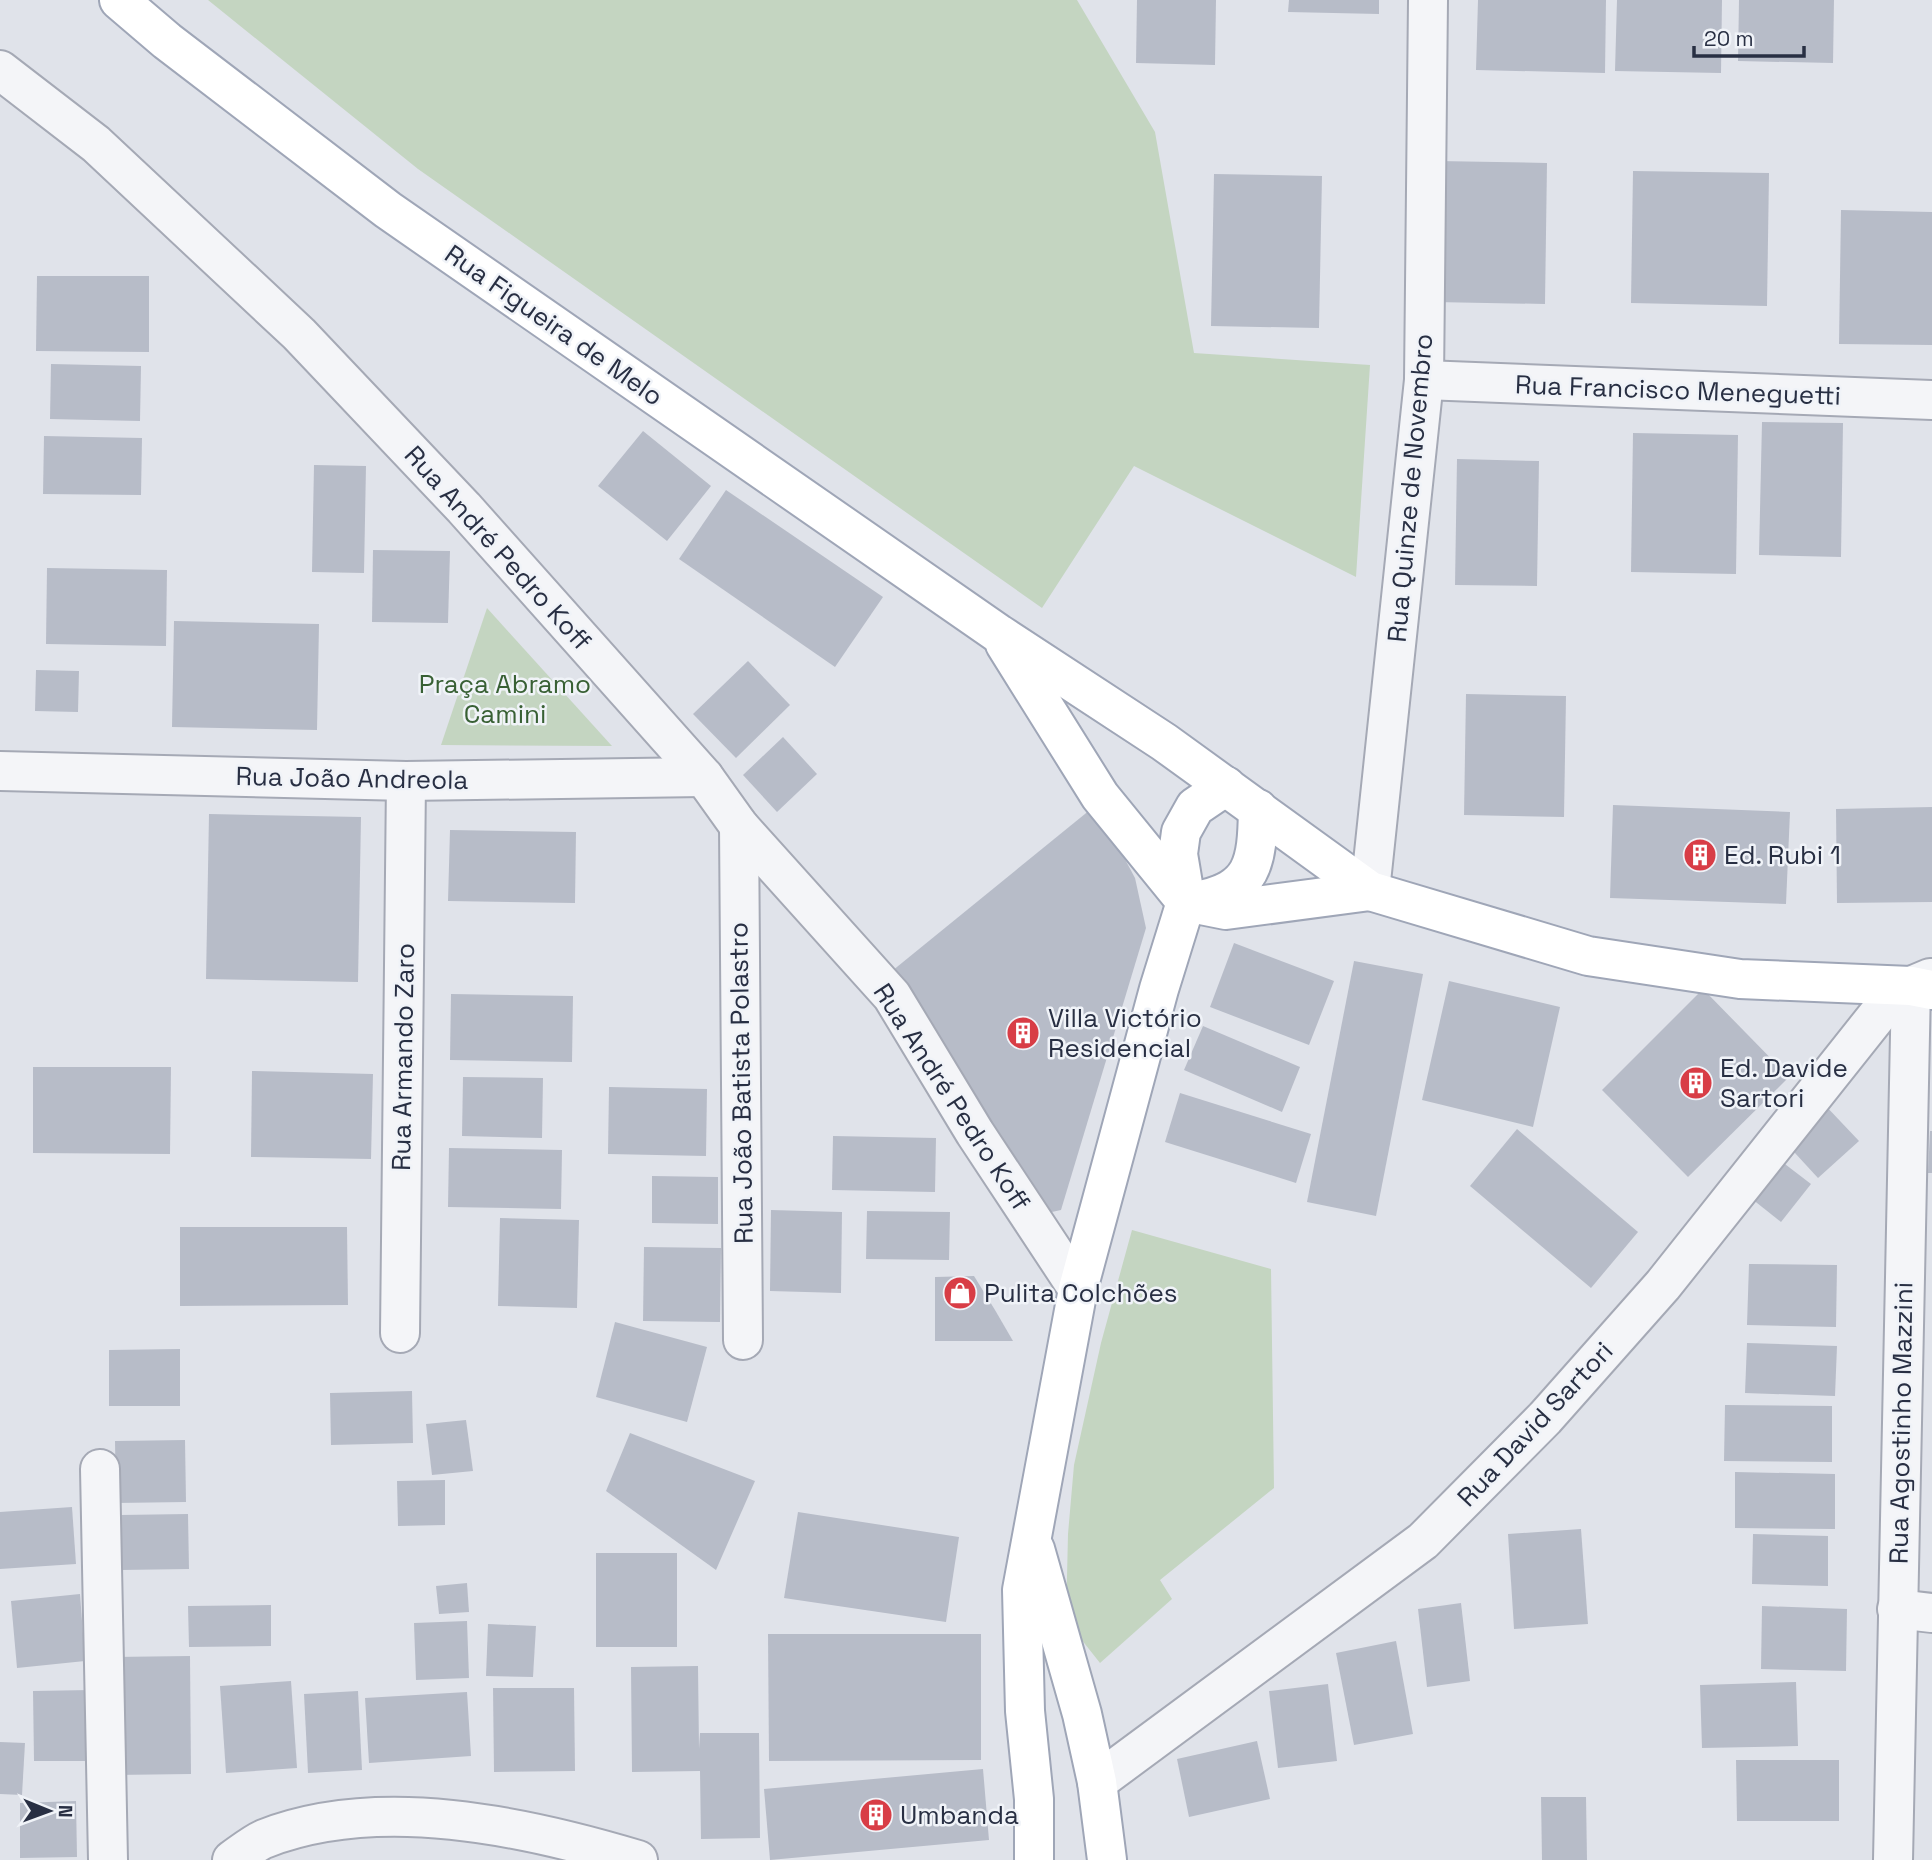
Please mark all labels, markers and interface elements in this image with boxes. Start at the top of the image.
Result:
scale bar [1694,14,1804,58]
text: 20 m [1704,25,1754,52]
street label: Rua Figueira de Melo [438,237,670,413]
street label: Rua Quinze de Novembro [1380,332,1440,644]
street label: Rua Francisco Meneguetti [1514,367,1842,413]
street label: Rua André Pedro Koff [397,438,599,658]
park label: Praça Abramo Camini [419,667,591,731]
street label: Rua João Andreola [235,759,469,797]
building icon: Ed. Rubi 1 [1681,836,1719,874]
place label: Ed. Rubi 1 [1724,838,1841,872]
street label: Rua João Batista Polastro [721,922,761,1244]
street label: Rua Armando Zaro [384,943,422,1171]
street label: Rua André Pedro Koff [866,977,1038,1217]
place label: Villa Victório Residencial [1048,1001,1202,1065]
building icon: Villa Victório Residencial [1004,1014,1042,1052]
place label: Ed. Davide Sartori [1720,1051,1848,1115]
building icon: Ed. Davide Sartori [1677,1064,1715,1102]
shop icon: Pulita Colchões [941,1274,979,1312]
place label: Pulita Colchões [984,1276,1178,1310]
street label: Rua Agostinho Mazzini [1882,1282,1920,1564]
street label: Rua David Sartori [1450,1334,1620,1514]
north arrow [14,1776,84,1846]
building icon: Umbanda [857,1796,895,1834]
place label: Umbanda [900,1798,1019,1832]
text: N [53,1805,78,1818]

